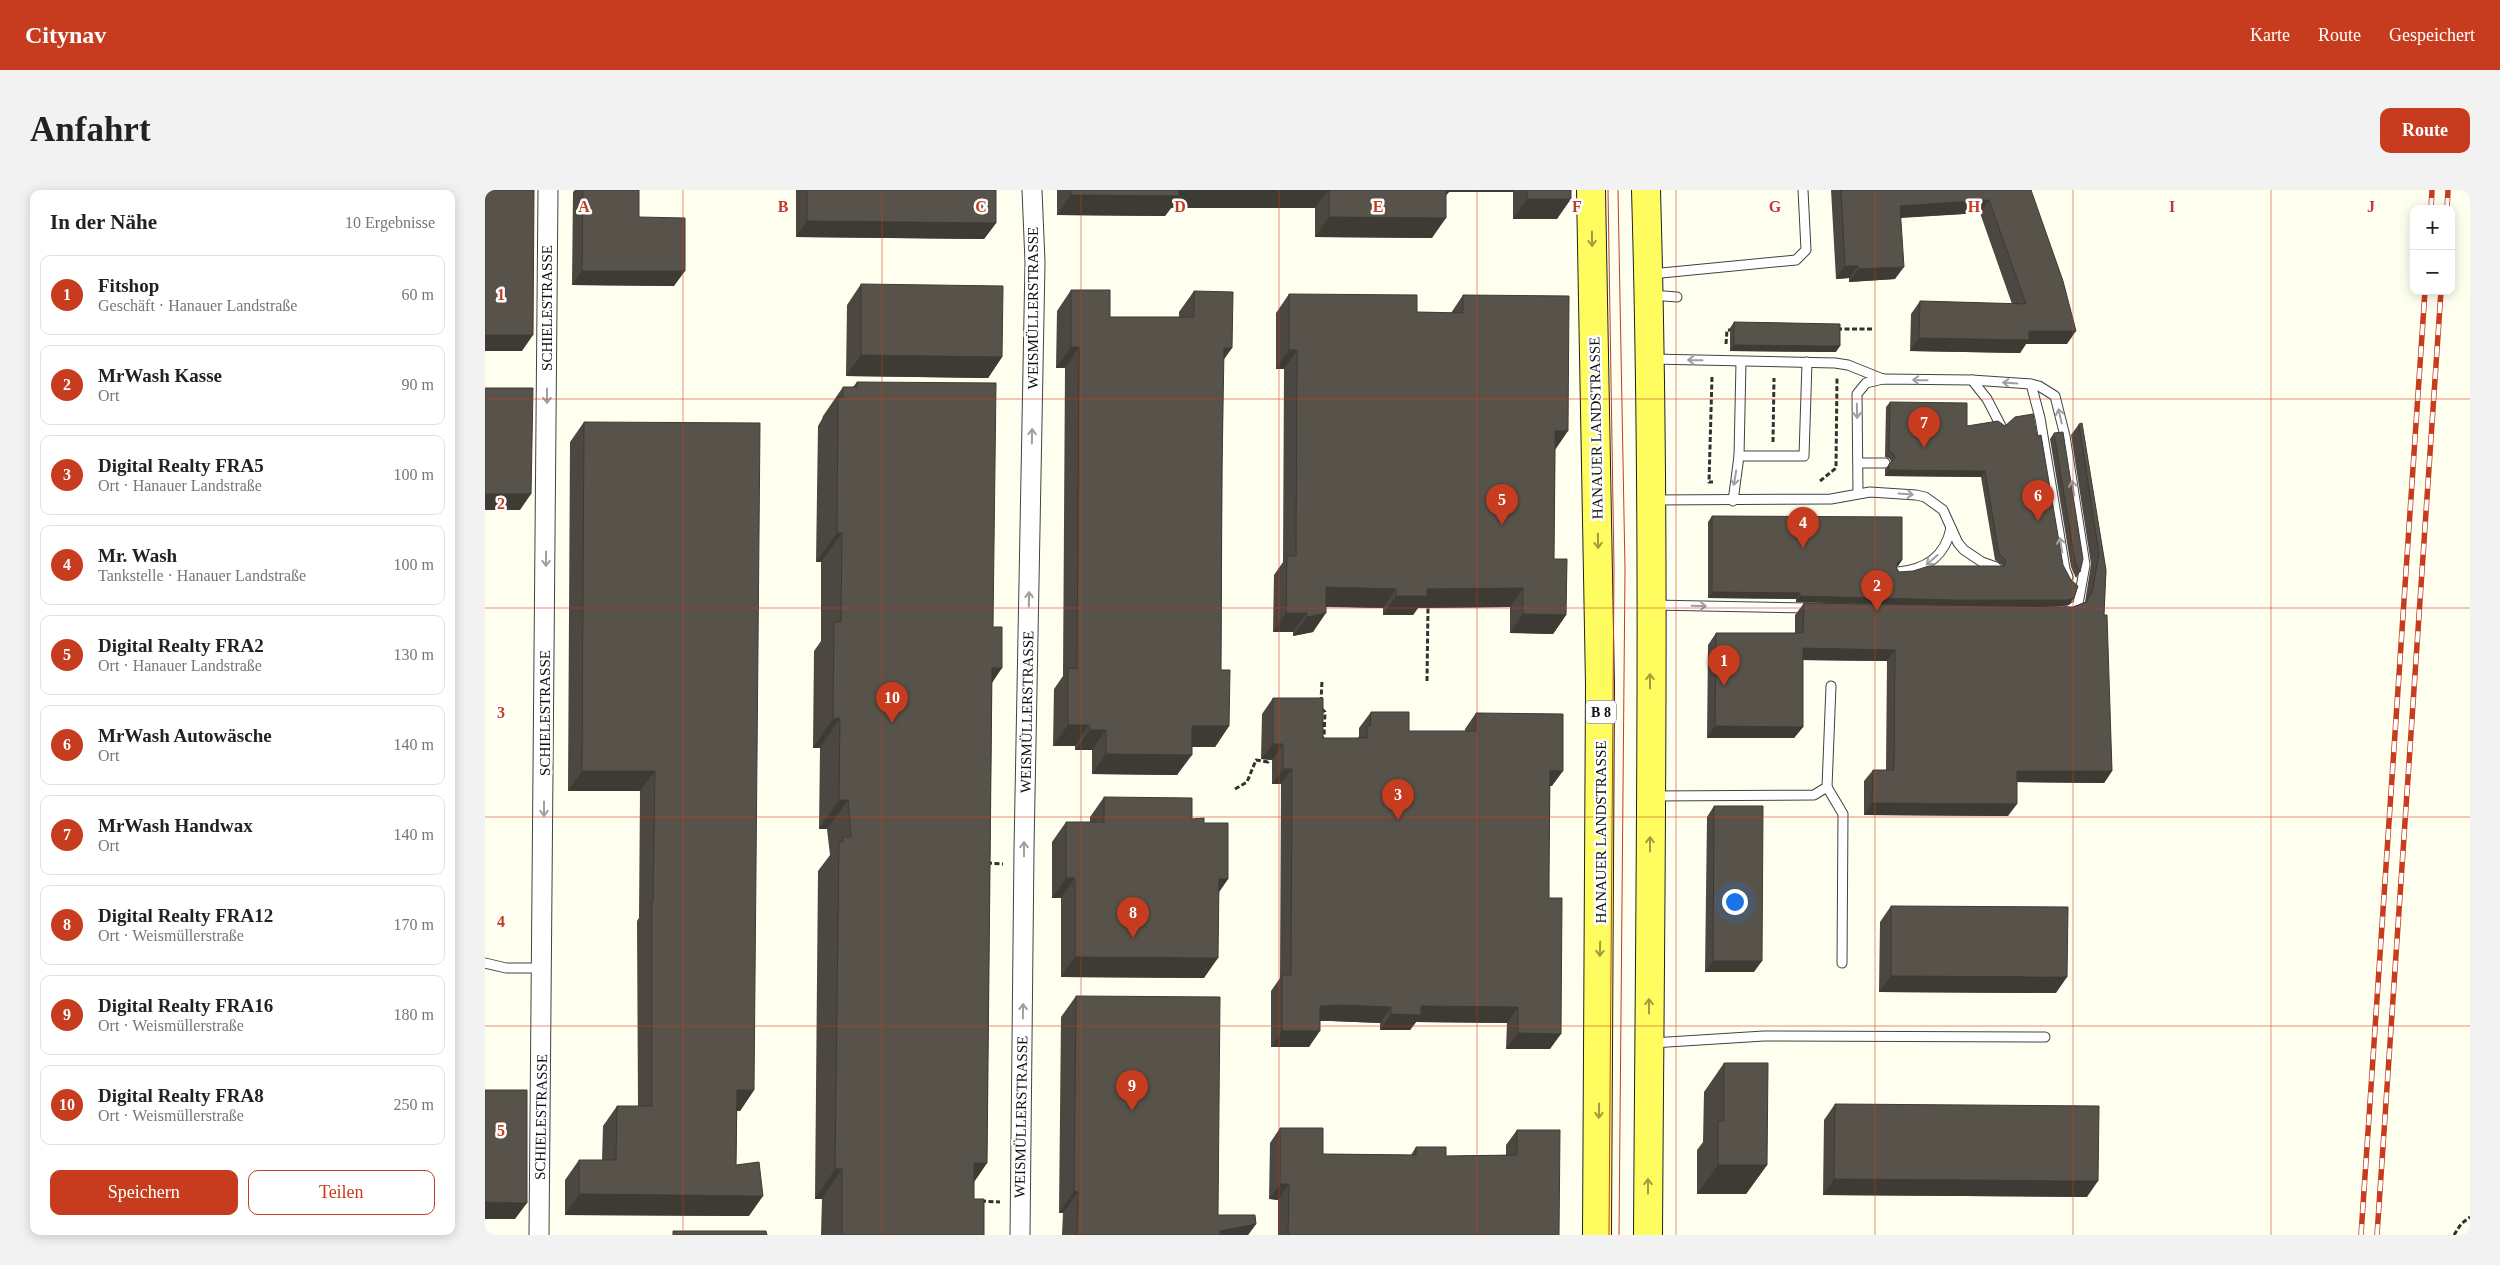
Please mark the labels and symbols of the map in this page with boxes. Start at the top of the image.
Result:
text: A [578,198,590,215]
text: B [778,198,789,215]
text: C [975,198,987,215]
text: D [1174,198,1186,215]
text: E [1373,198,1383,215]
text: F [1572,198,1582,215]
text: G [1769,198,1782,215]
text: H [1968,198,1981,215]
text: I [2169,198,2175,215]
text: J [2367,198,2375,215]
street label: WEISMÜLLERSTRASSE [1025,227,1041,389]
one-way arrow [1587,230,1597,246]
street label: SCHIELESTRASSE [539,245,555,371]
text: 1 [497,286,505,303]
street label: HANAUER LANDSTRASSE [1586,336,1606,520]
one-way arrow [1687,355,1704,365]
one-way arrow [1913,375,1929,385]
one-way arrow [2002,378,2018,387]
one-way arrow [542,388,552,404]
one-way arrow [1853,402,1862,418]
pin: 7 [1908,407,1940,448]
one-way arrow [2055,409,2064,425]
one-way arrow [1027,429,1036,445]
one-way arrow [1730,470,1740,486]
pin: 6 [2022,480,2054,521]
one-way arrow [2067,480,2077,496]
pin: 5 [1486,484,1518,525]
one-way arrow [1898,489,1914,499]
text: 2 [497,495,505,512]
pin: 4 [1787,507,1819,548]
one-way arrow [1593,532,1603,549]
one-way arrow [2055,537,2065,553]
one-way arrow [541,550,551,566]
one-way arrow [1926,554,1939,565]
pin: 2 [1861,570,1893,611]
one-way arrow [1024,591,1034,608]
one-way arrow [1691,601,1707,610]
street label: WEISMÜLLERSTRASSE [1018,631,1036,793]
pin: 1 [1708,645,1740,686]
street label: SCHIELESTRASSE [537,650,553,776]
one-way arrow [1645,674,1655,690]
pin: 10 [876,682,908,723]
road number: B 8 [1586,701,1616,724]
text: 3 [497,704,505,721]
street label: HANAUER LANDSTRASSE [1593,741,1609,923]
pin: 3 [1382,779,1414,820]
one-way arrow [539,800,549,816]
one-way arrow [1645,836,1655,852]
one-way arrow [1019,841,1029,858]
your location [1722,889,1748,915]
pin: 8 [1117,897,1149,938]
text: 4 [497,913,505,930]
one-way arrow [1595,940,1605,956]
one-way arrow [1644,999,1654,1015]
one-way arrow [1018,1004,1027,1020]
street label: WEISMÜLLERSTRASSE [1012,1036,1030,1198]
street label: SCHIELESTRASSE [532,1054,550,1180]
pin: 9 [1116,1070,1148,1111]
one-way arrow [1594,1102,1604,1119]
text: 5 [497,1122,505,1139]
one-way arrow [1643,1179,1653,1195]

